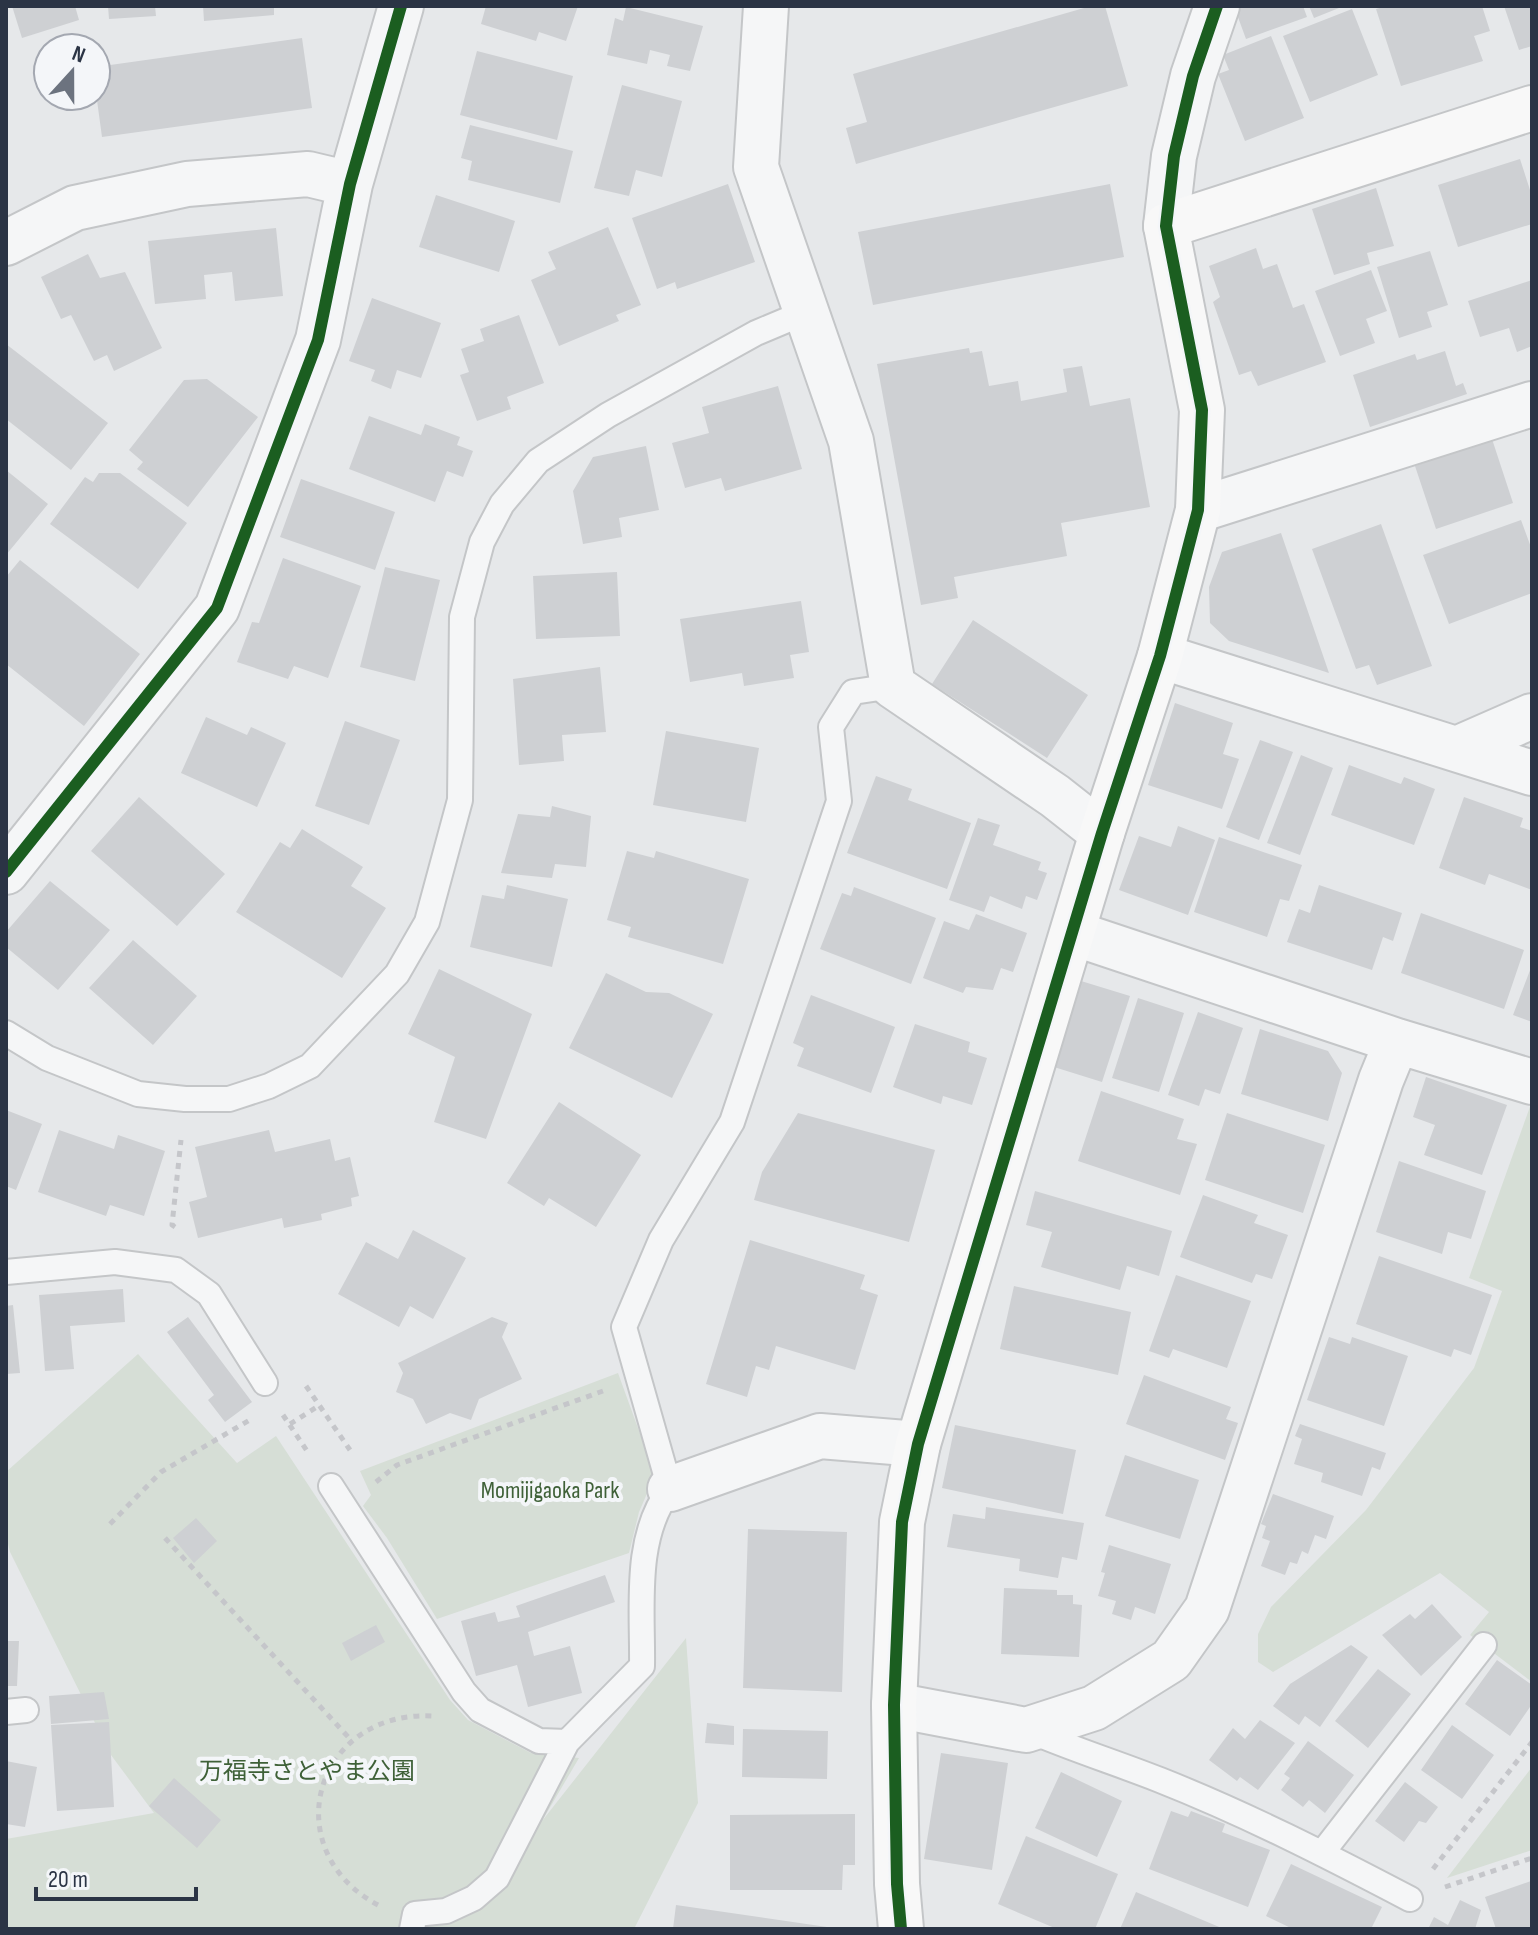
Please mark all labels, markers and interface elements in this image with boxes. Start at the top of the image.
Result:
north arrow [32,32,112,112]
text: N [68,40,89,69]
park label: Momijigaoka Park [481,1476,619,1505]
park label: 万福寺さとやま公園 [199,1757,415,1786]
scale bar [36,1851,196,1901]
text: 20 m [48,1865,88,1894]

